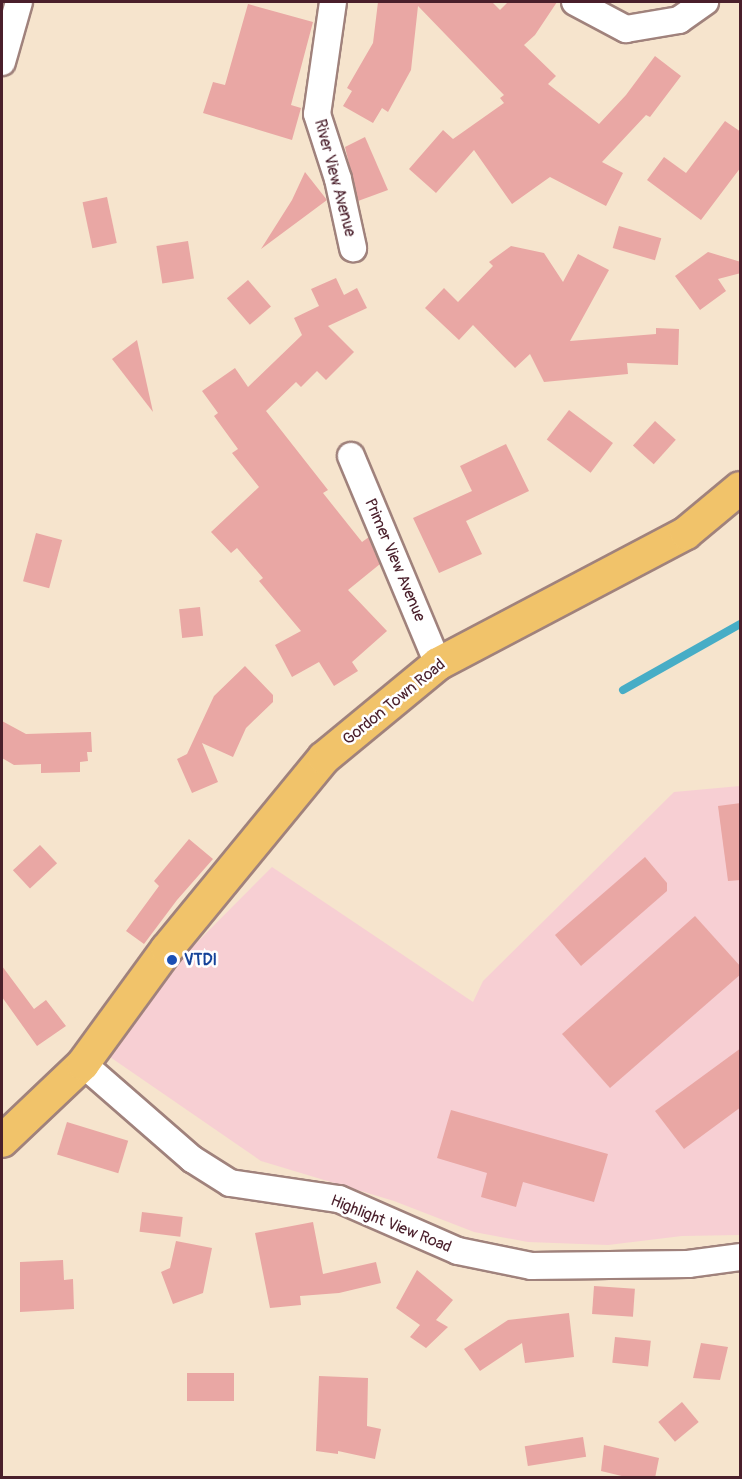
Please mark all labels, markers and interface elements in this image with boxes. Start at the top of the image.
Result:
street label: River View Avenue [310,117,360,239]
street label: Primer View Avenue [360,496,430,624]
street label: Gordon Town Road [339,655,449,749]
place label: VTDI [184,950,217,970]
marker: VTDI [165,953,179,967]
street label: Highlight View Road [328,1191,454,1257]

